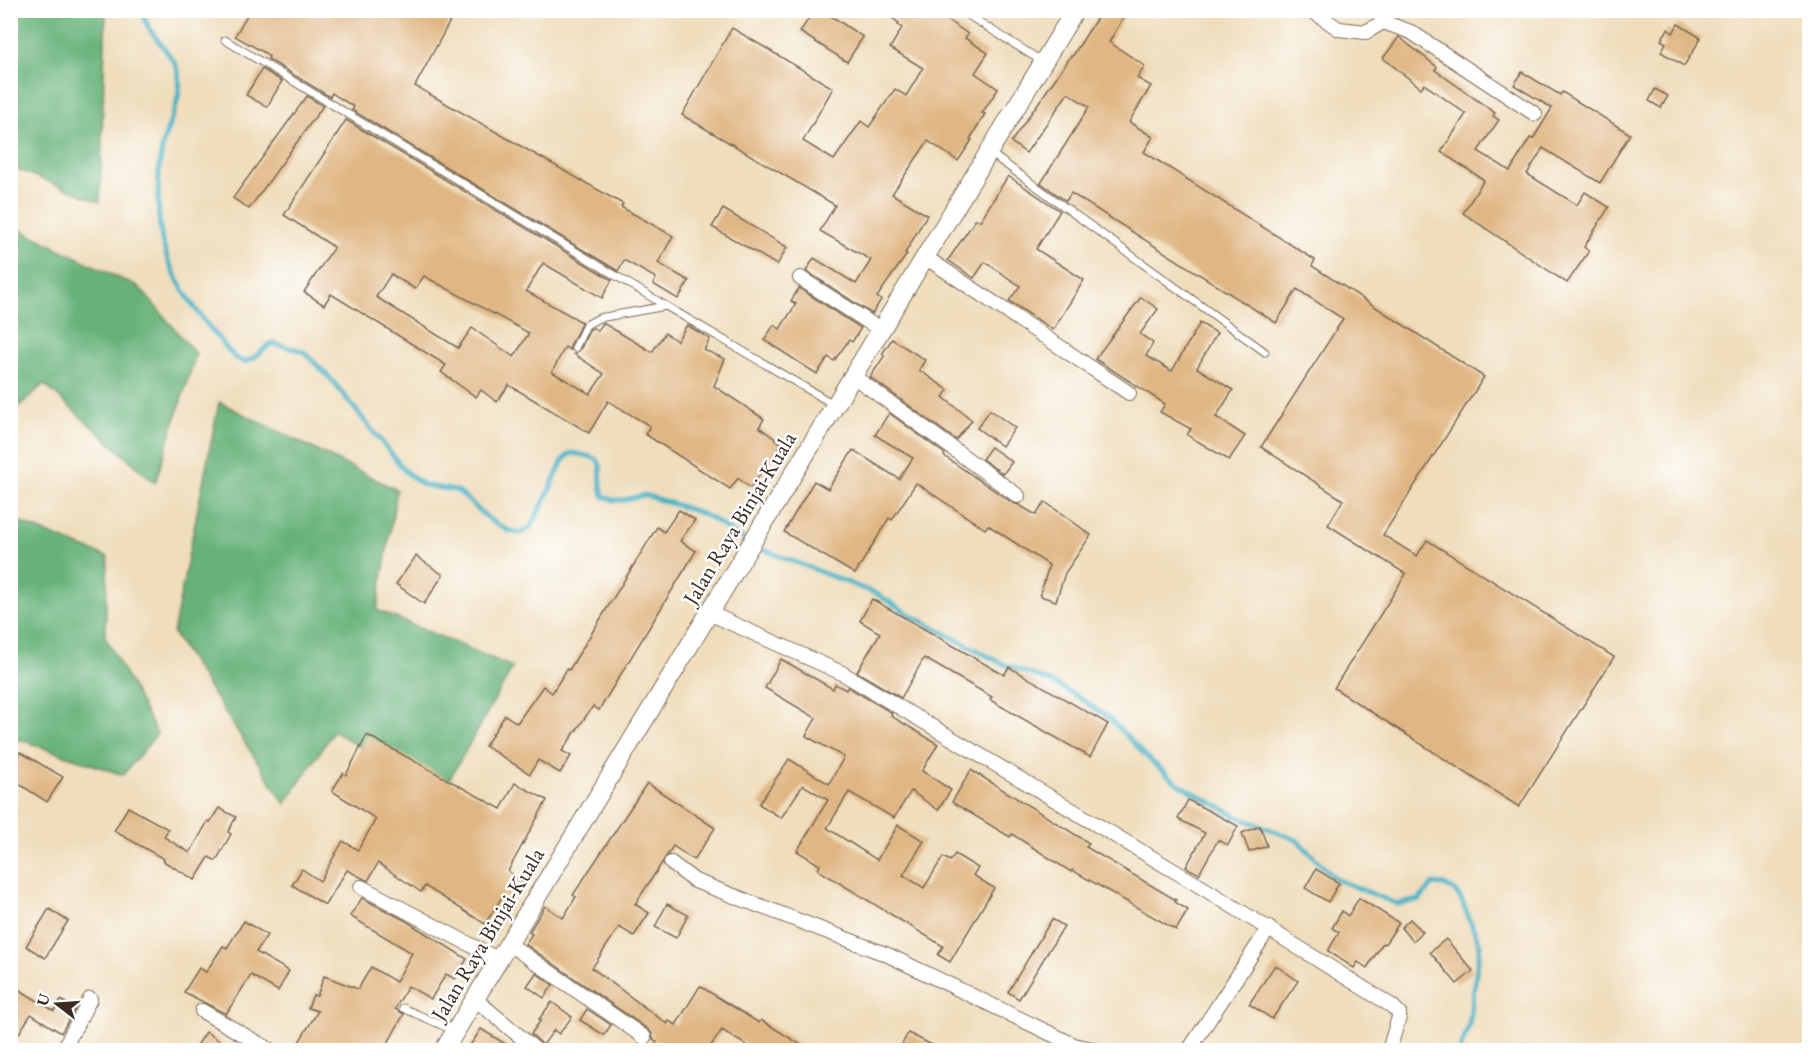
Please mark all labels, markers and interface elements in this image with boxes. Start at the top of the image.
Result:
street label: Jalan Raya Binjai-Kuala [675,426,803,612]
street label: Jalan Raya Binjai-Kuala [423,842,551,1028]
north arrow [27,974,87,1034]
text: U [31,991,55,1009]

